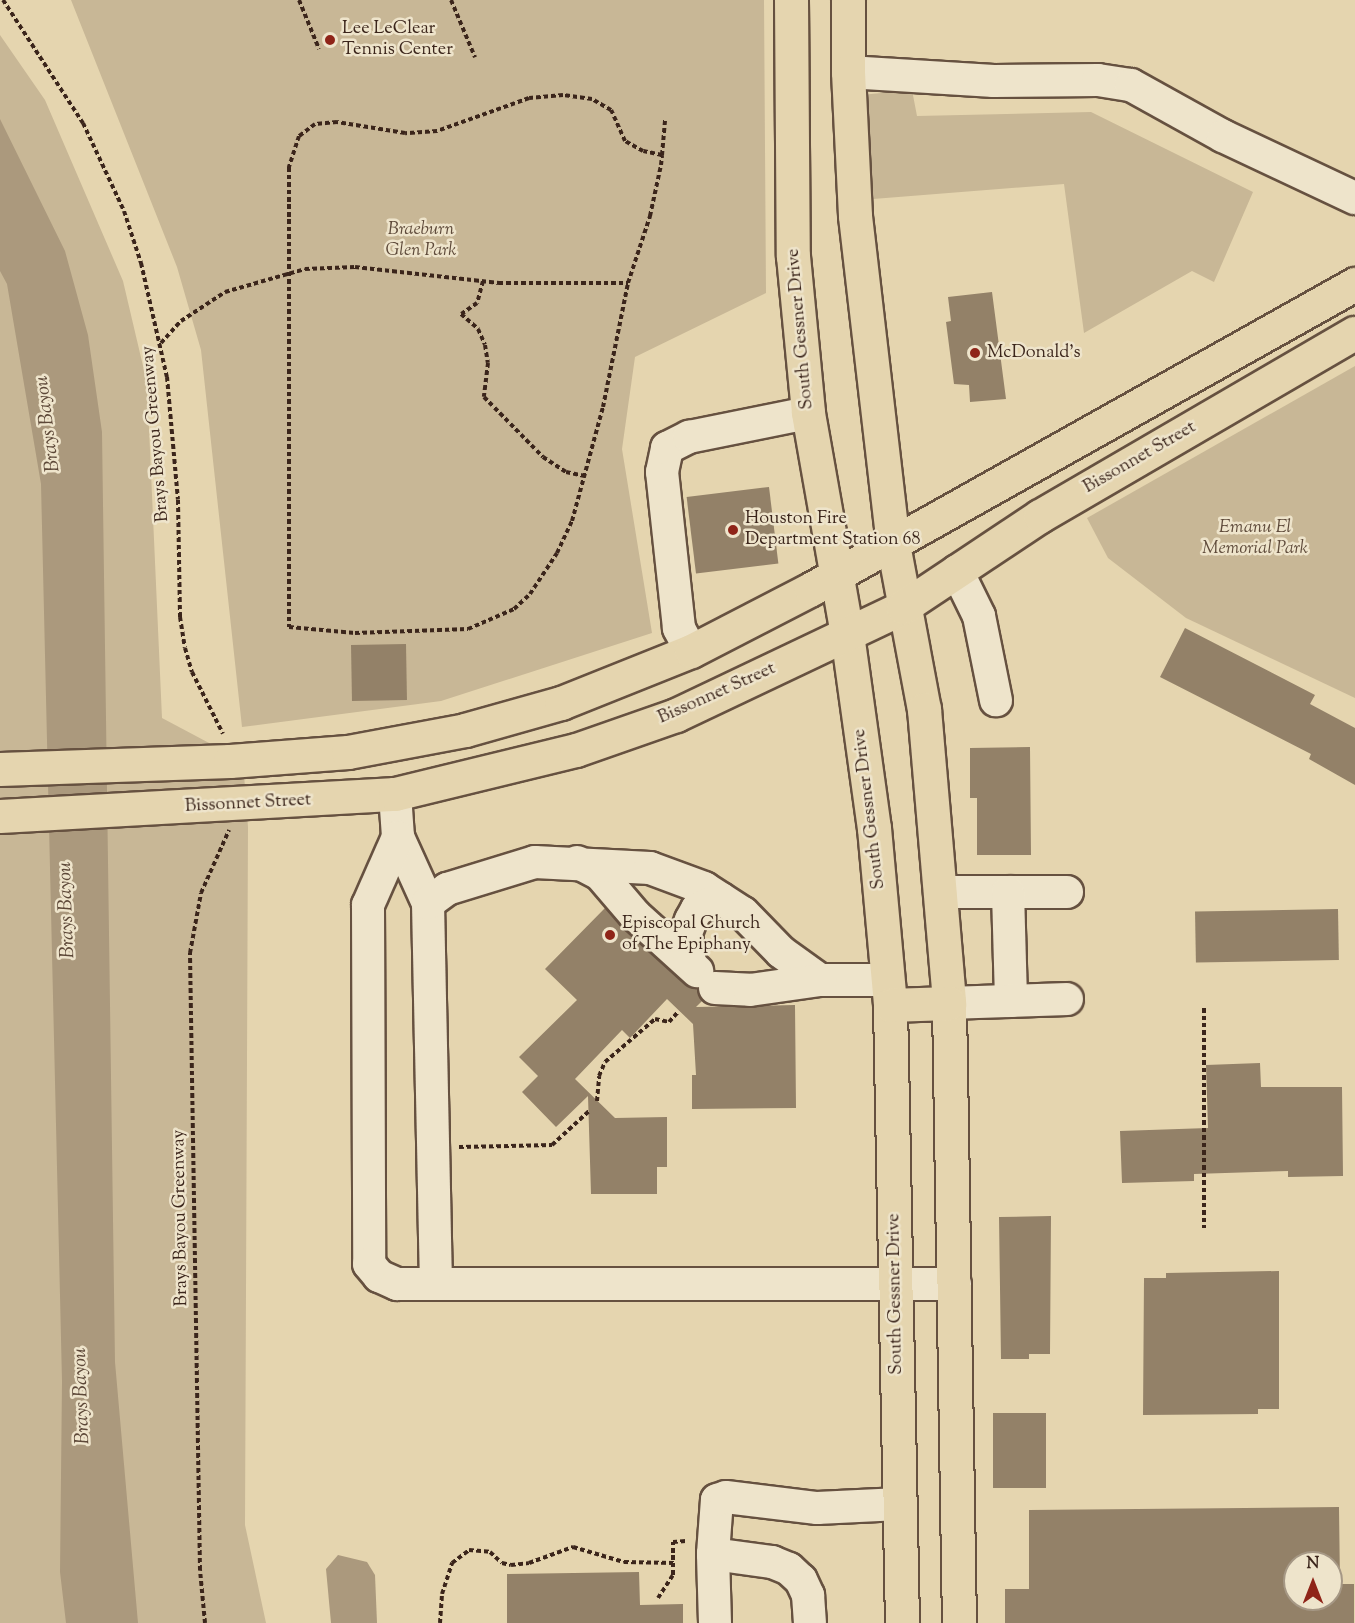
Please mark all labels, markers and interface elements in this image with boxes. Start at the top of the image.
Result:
place label: Lee LeClear Tennis Center [342,19,453,62]
marker: Lee LeClear Tennis Center [323,33,337,47]
park label: Braeburn Glen Park [386,220,456,262]
street label: South Gessner Drive [783,248,819,410]
place label: McDonald's [987,342,1081,364]
street label: Brays Bayou Greenway [138,345,174,523]
marker: McDonald's [968,346,982,360]
water label: Brays Bayou [30,374,66,474]
street label: Bissonnet Street [1080,417,1200,499]
place label: Houston Fire Department Station 68 [745,509,920,552]
park label: Emanu El Memorial Park [1202,518,1308,560]
marker: Houston Fire Department Station 68 [726,523,740,537]
street label: Bissonnet Street [655,658,779,730]
street label: South Gessner Drive [849,728,891,890]
street label: Bissonnet Street [184,790,312,818]
water label: Brays Bayou [53,861,81,959]
place label: Episcopal Church of The Epiphany [622,914,761,956]
marker: Episcopal Church of The Epiphany [603,928,617,942]
street label: Brays Bayou Greenway [169,1129,193,1307]
street label: South Gessner Drive [884,1213,908,1375]
water label: Brays Bayou [68,1347,96,1445]
north arrow [1283,1551,1343,1611]
text: N [1307,1553,1319,1576]

